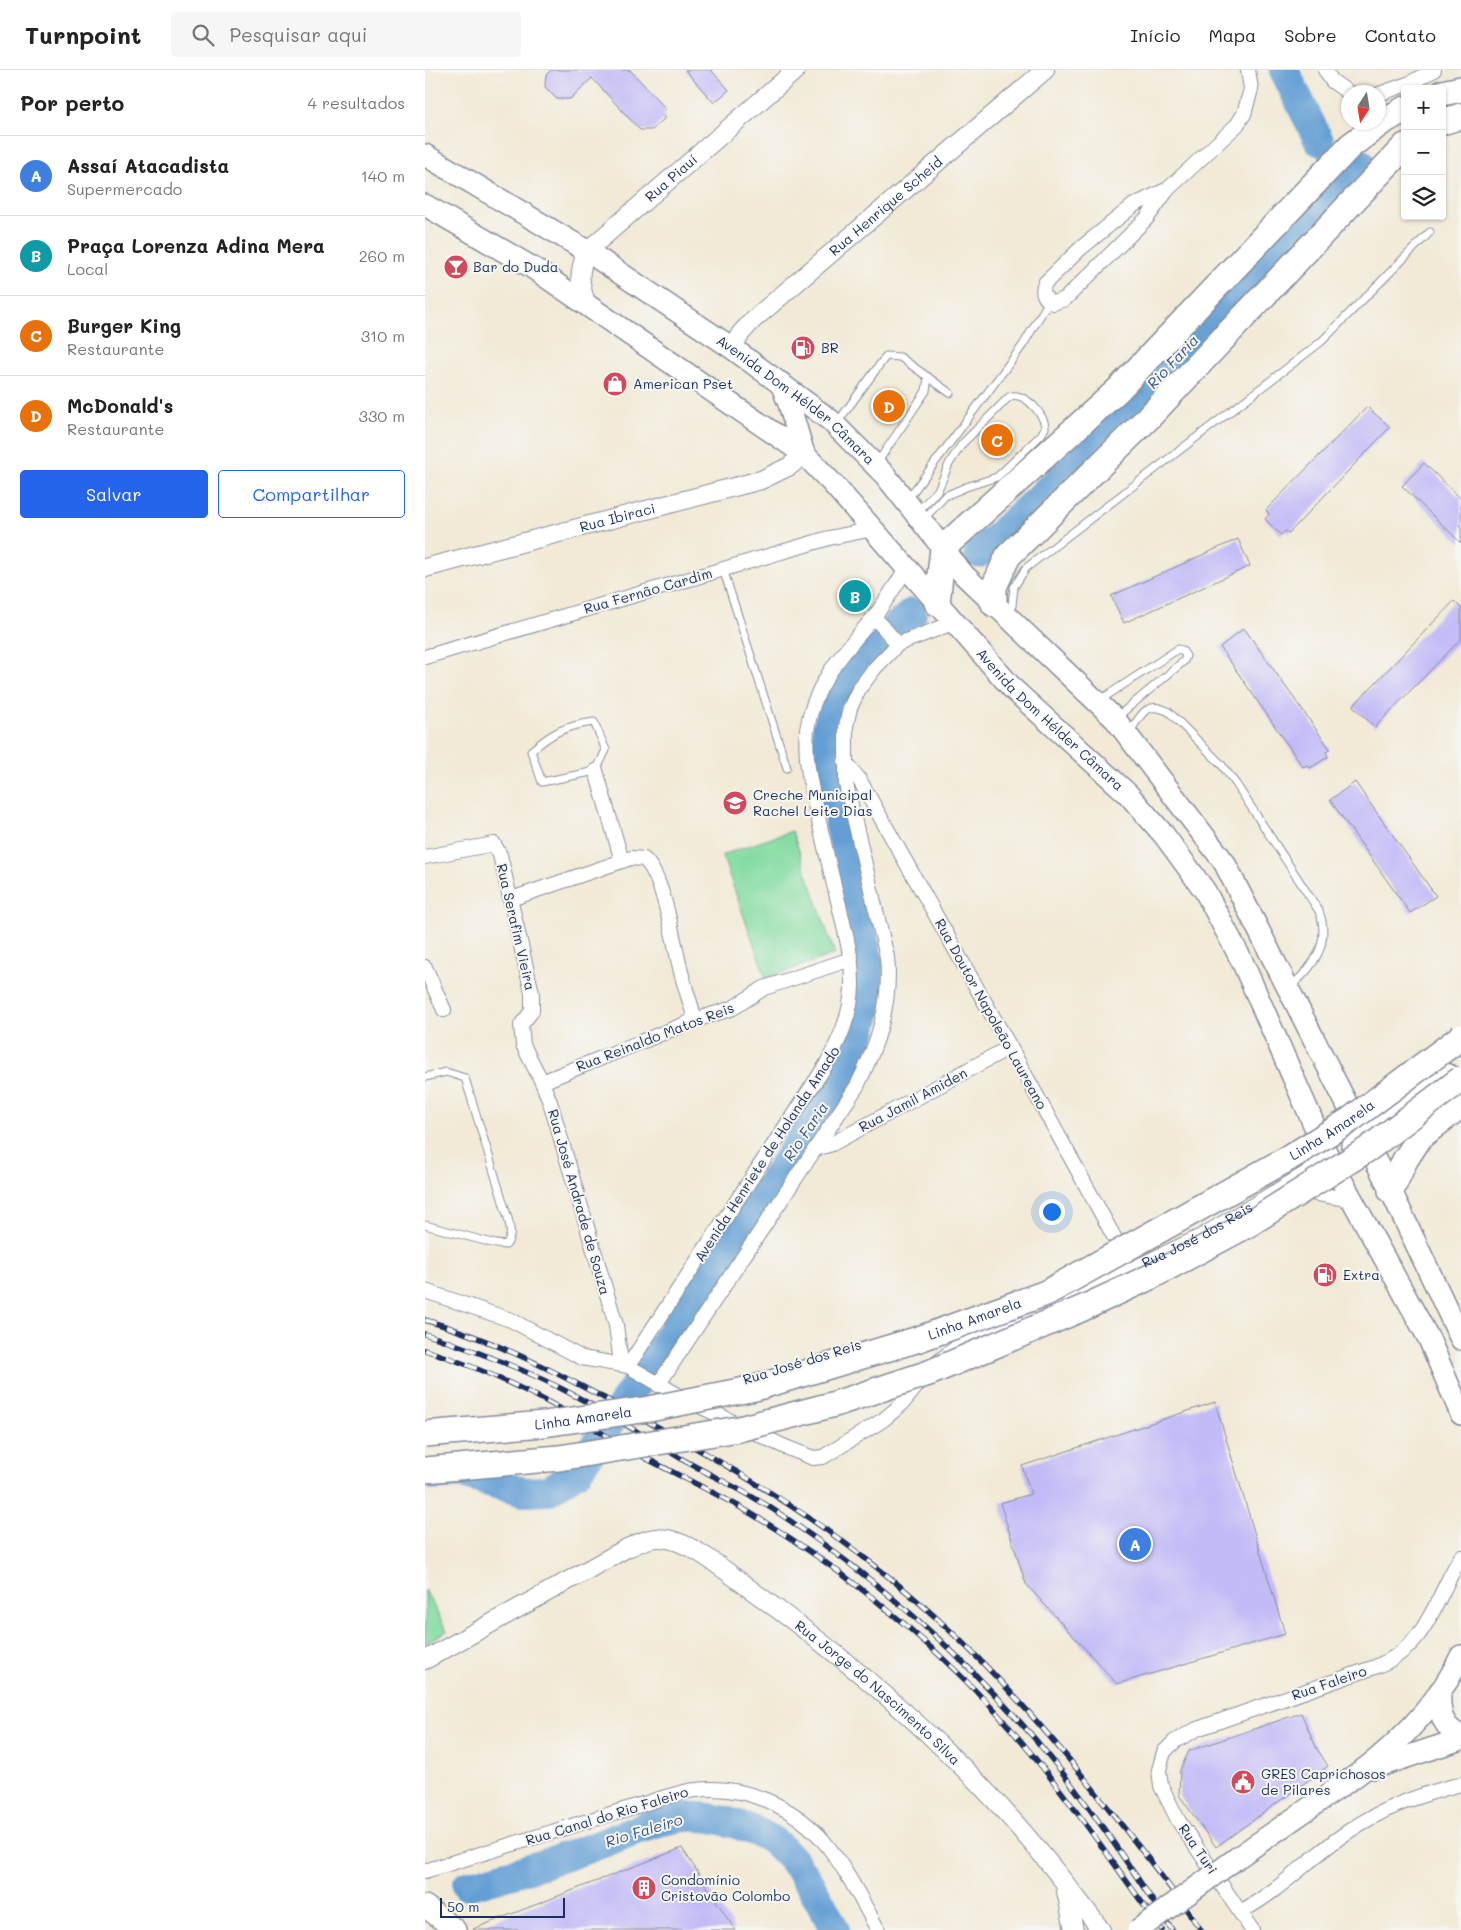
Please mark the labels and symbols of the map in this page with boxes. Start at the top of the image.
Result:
north arrow [1341,85,1386,130]
street label: Rua Piauí [641,150,701,206]
street label: Rua Henrique Scheid [825,152,946,260]
bar icon: Bar do Duda [443,254,469,280]
place label: Bar do Duda [473,257,558,276]
street label: Avenida Dom Hélder Câmara [713,330,879,468]
water label: Rio Faria [1142,330,1202,393]
fuel station icon: BR [790,335,816,361]
place label: BR [821,338,839,357]
shop icon: American Pset [602,371,628,397]
place label: American Pset [633,374,733,393]
pin: D [873,387,905,425]
pin: C [981,421,1013,459]
street label: Rua Ibiraci [577,498,657,536]
street label: Rua Fernão Cardim [581,563,714,618]
pin: B [839,577,871,615]
street label: Avenida Dom Hélder Câmara [972,644,1128,795]
place label: Creche Municipal Rachel Leite Dias [753,785,873,820]
school or university icon: Creche Municipal Rachel Leite Dias [722,790,748,816]
street label: Rua Serafim Vieira [493,862,540,992]
street label: Rua Doutor Napoleão Laureano [931,915,1052,1113]
street label: Rua Reinaldo Matos Reis [573,998,737,1075]
street label: Avenida Henriete de Holanda Amado [690,1042,844,1265]
street label: Rua Jamil Amiden [855,1063,970,1136]
street label: Linha Amarela [1286,1095,1378,1164]
water label: Rio Faria [778,1098,832,1165]
street label: Rua José Andrade de Souza [544,1107,615,1297]
street label: Rua José dos Reis [1138,1197,1256,1272]
your location [1039,1199,1065,1225]
fuel station icon: Extra [1312,1262,1338,1288]
place label: Extra [1343,1265,1380,1284]
street label: Linha Amarela [925,1293,1024,1344]
street label: Rua José dos Reis [740,1334,863,1389]
street label: Linha Amarela [534,1402,633,1434]
pin: A [1119,1525,1151,1563]
street label: Rua Jorge do Nascimento Silva [791,1616,965,1769]
street label: Rua Faleiro [1289,1661,1369,1704]
place label: GRES Caprichosos de Pilares [1261,1764,1386,1799]
public building icon: GRES Caprichosos de Pilares [1230,1769,1256,1795]
street label: Rua Canal do Rio Faleiro [524,1783,690,1849]
water label: Rio Faleiro [603,1811,685,1851]
street label: Rua Turi [1175,1820,1222,1877]
place label: Condomínio Cristovão Colombo [661,1870,790,1905]
building icon: Condomínio Cristovão Colombo [631,1875,657,1901]
scale bar [440,1895,565,1918]

